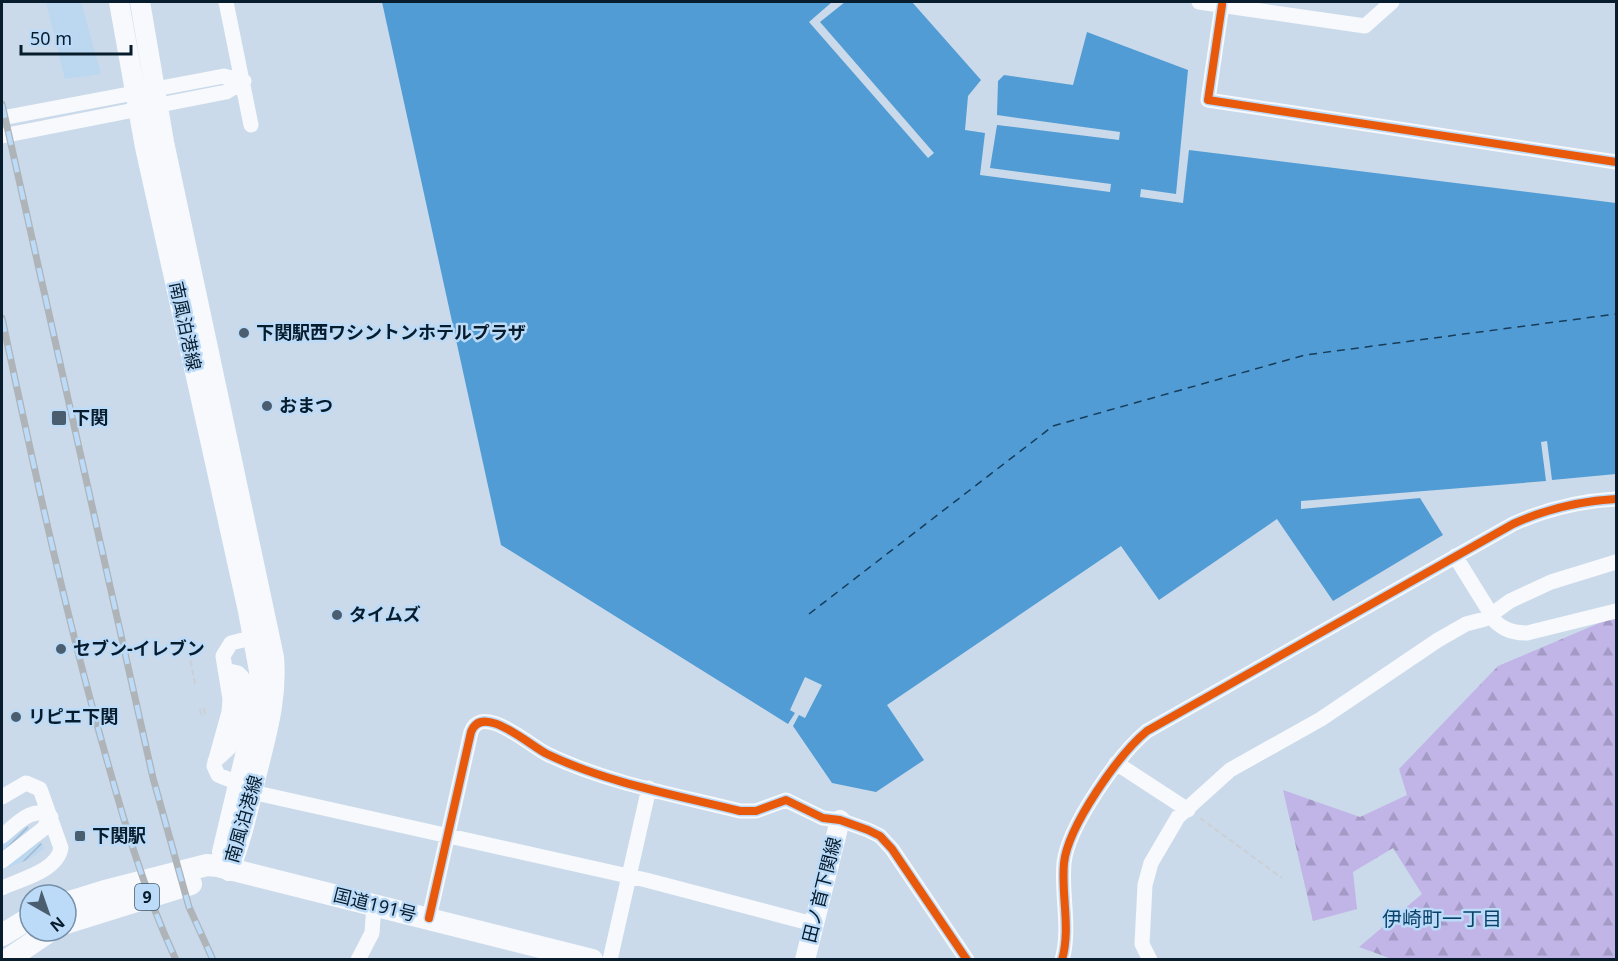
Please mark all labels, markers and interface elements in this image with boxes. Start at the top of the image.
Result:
scale bar [21,18,130,56]
text: 50 m [30,26,72,50]
street label: 南風泊港線 [165,279,207,372]
place label: 下関駅西ワシントンホテルプラザ [256,320,526,344]
marker: 下関駅西ワシントンホテルプラザ [237,326,251,340]
place label: おまつ [279,393,333,417]
marker: おまつ [260,399,274,413]
place label: 下関 [72,405,108,429]
marker: 下関 [50,409,68,427]
place label: タイムズ [349,602,421,626]
marker: タイムズ [330,608,344,622]
place label: セブン-イレブン [73,636,205,660]
marker: セブン-イレブン [54,642,68,656]
place label: リピエ下関 [28,704,118,728]
marker: リピエ下関 [9,710,23,724]
street label: 南風泊港線 [219,772,267,865]
place label: 下関駅 [92,823,146,847]
marker: 下関駅 [73,829,87,843]
street label: 田ノ首下関線 [796,834,846,945]
street label: 国道191号 [331,882,419,926]
north arrow [18,883,78,943]
road number: 9 [135,884,159,910]
district label: 伊崎町一丁目 [1382,905,1502,932]
text: N [46,912,70,937]

